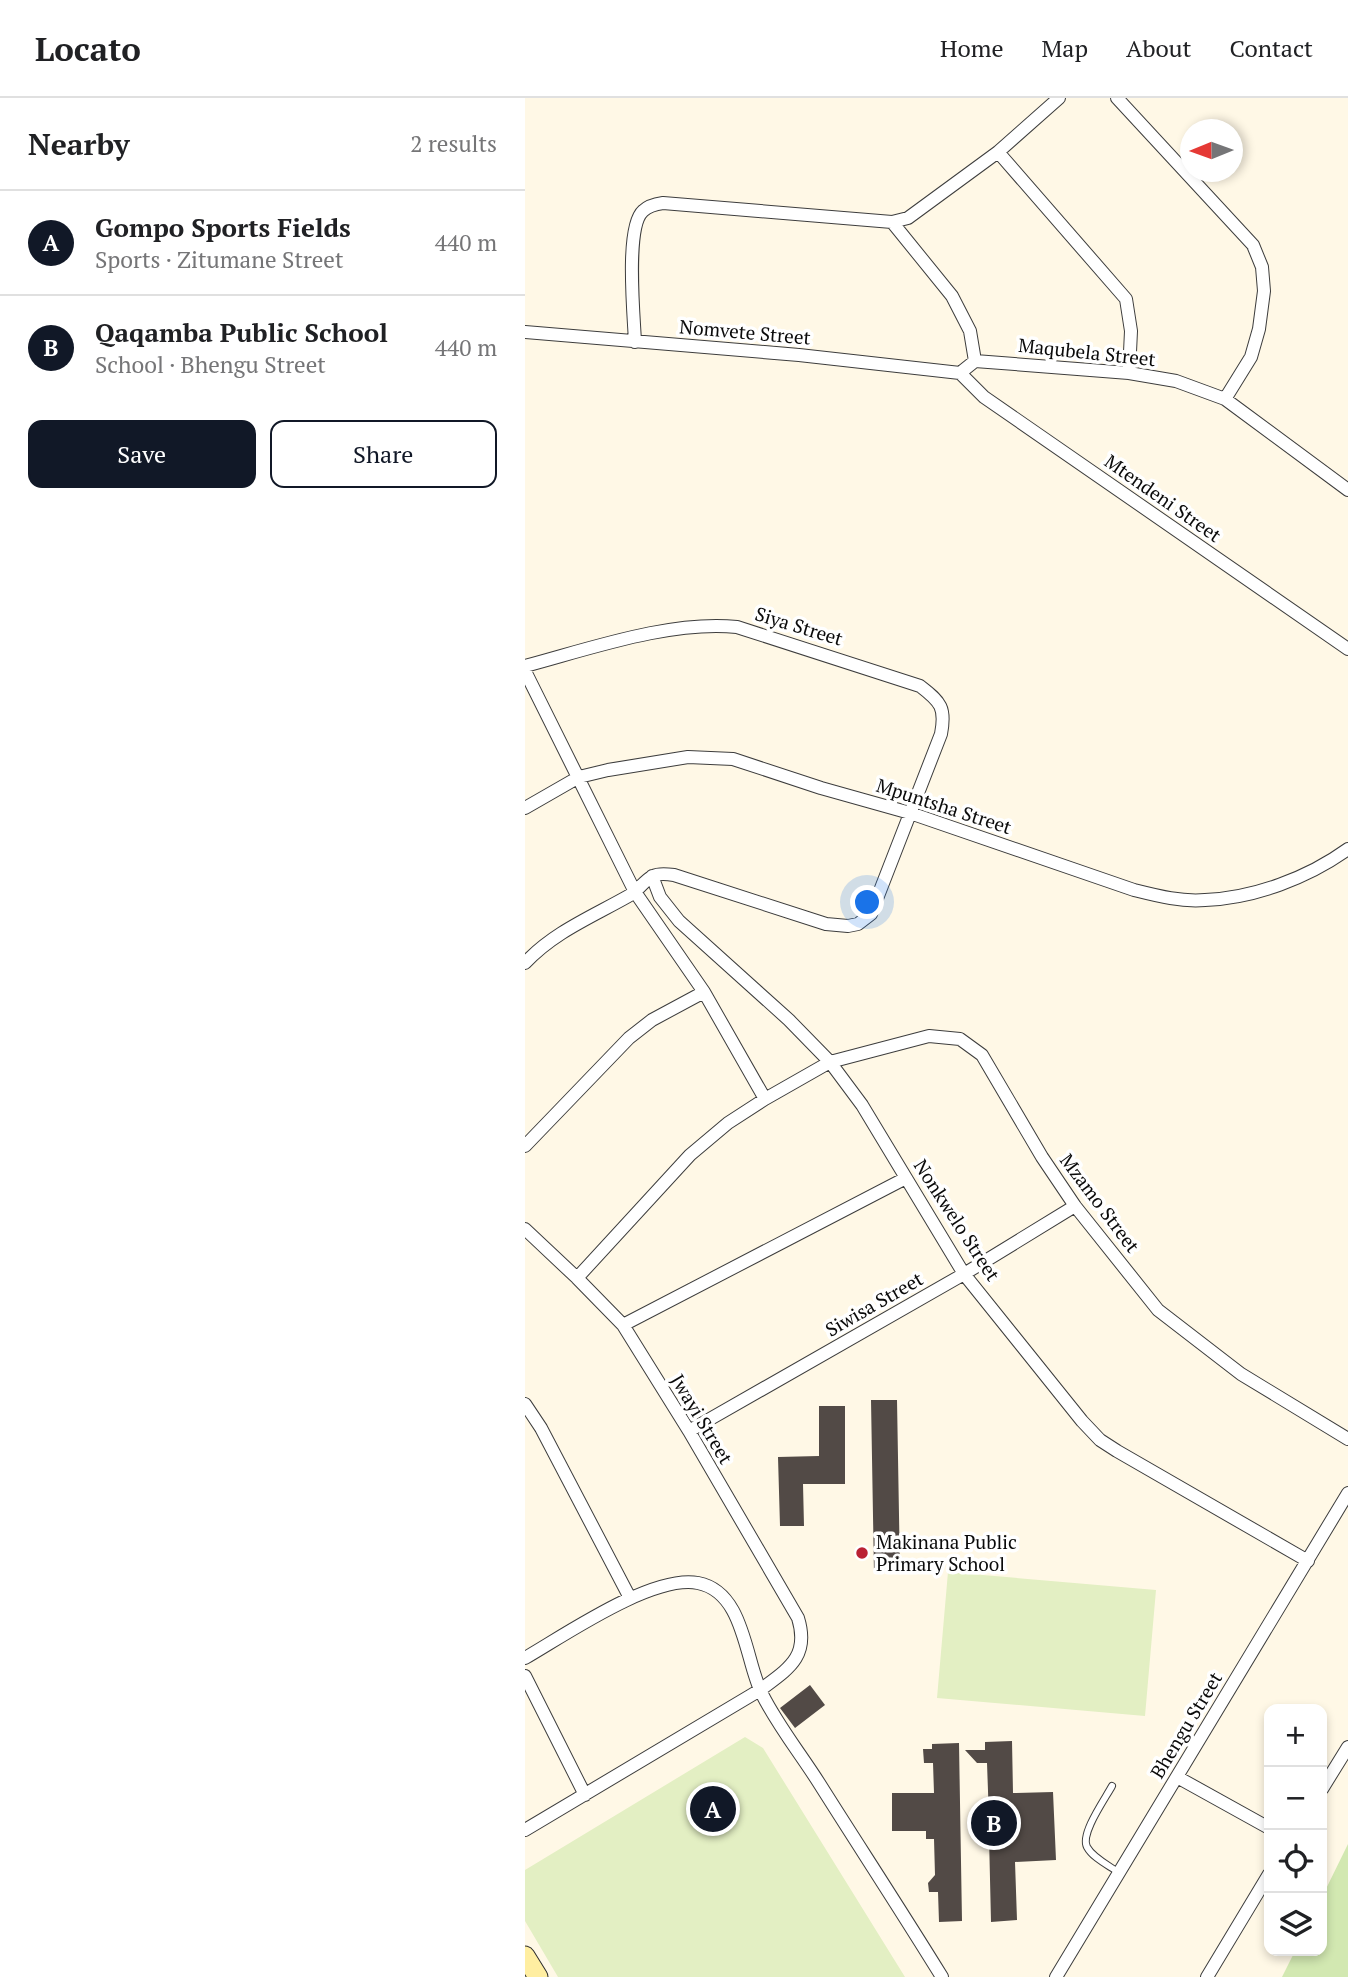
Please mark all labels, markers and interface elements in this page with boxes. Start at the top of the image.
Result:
text: Locato [35,27,141,70]
text: Home [940,32,1004,64]
text: Map [1042,32,1088,64]
text: About [1126,32,1192,64]
text: Contact [1230,32,1313,64]
north arrow [1180,119,1243,182]
text: Nearby [28,124,130,164]
text: 2 results [410,128,497,159]
text: Gompo Sports Fields [95,210,351,244]
text: A [43,227,59,258]
text: 440 m [435,227,497,258]
text: Sports · Zitumane Street [95,244,343,275]
street label: Nomvete Street [678,313,812,350]
text: Qaqamba Public School [95,315,388,349]
text: B [44,332,58,363]
text: 440 m [435,332,497,363]
street label: Maqubela Street [1017,332,1157,371]
text: School · Bhengu Street [95,349,326,380]
button: Save [28,420,256,488]
button: Share [270,420,497,488]
street label: Mtendeni Street [1100,448,1226,547]
street label: Siya Street [752,600,846,651]
street label: Mpuntsha Street [873,772,1015,839]
your location [850,885,884,919]
street label: Mzamo Street [1055,1148,1146,1257]
street label: Nonkwelo Street [909,1154,1006,1285]
street label: Siwisa Street [820,1266,927,1342]
street label: Jwayi Street [666,1369,739,1468]
place label: Makinana Public Primary School [876,1529,1017,1576]
marker: Makinana Public Primary School [854,1545,870,1561]
street label: Bhengu Street [1144,1667,1227,1783]
map controls [1264,1704,1327,1956]
button: + [1264,1704,1327,1767]
button: − [1264,1767,1327,1830]
pin: A [690,1783,736,1835]
pin: B [971,1797,1017,1849]
button: locate [1264,1830,1327,1893]
button: layers [1264,1893,1327,1956]

